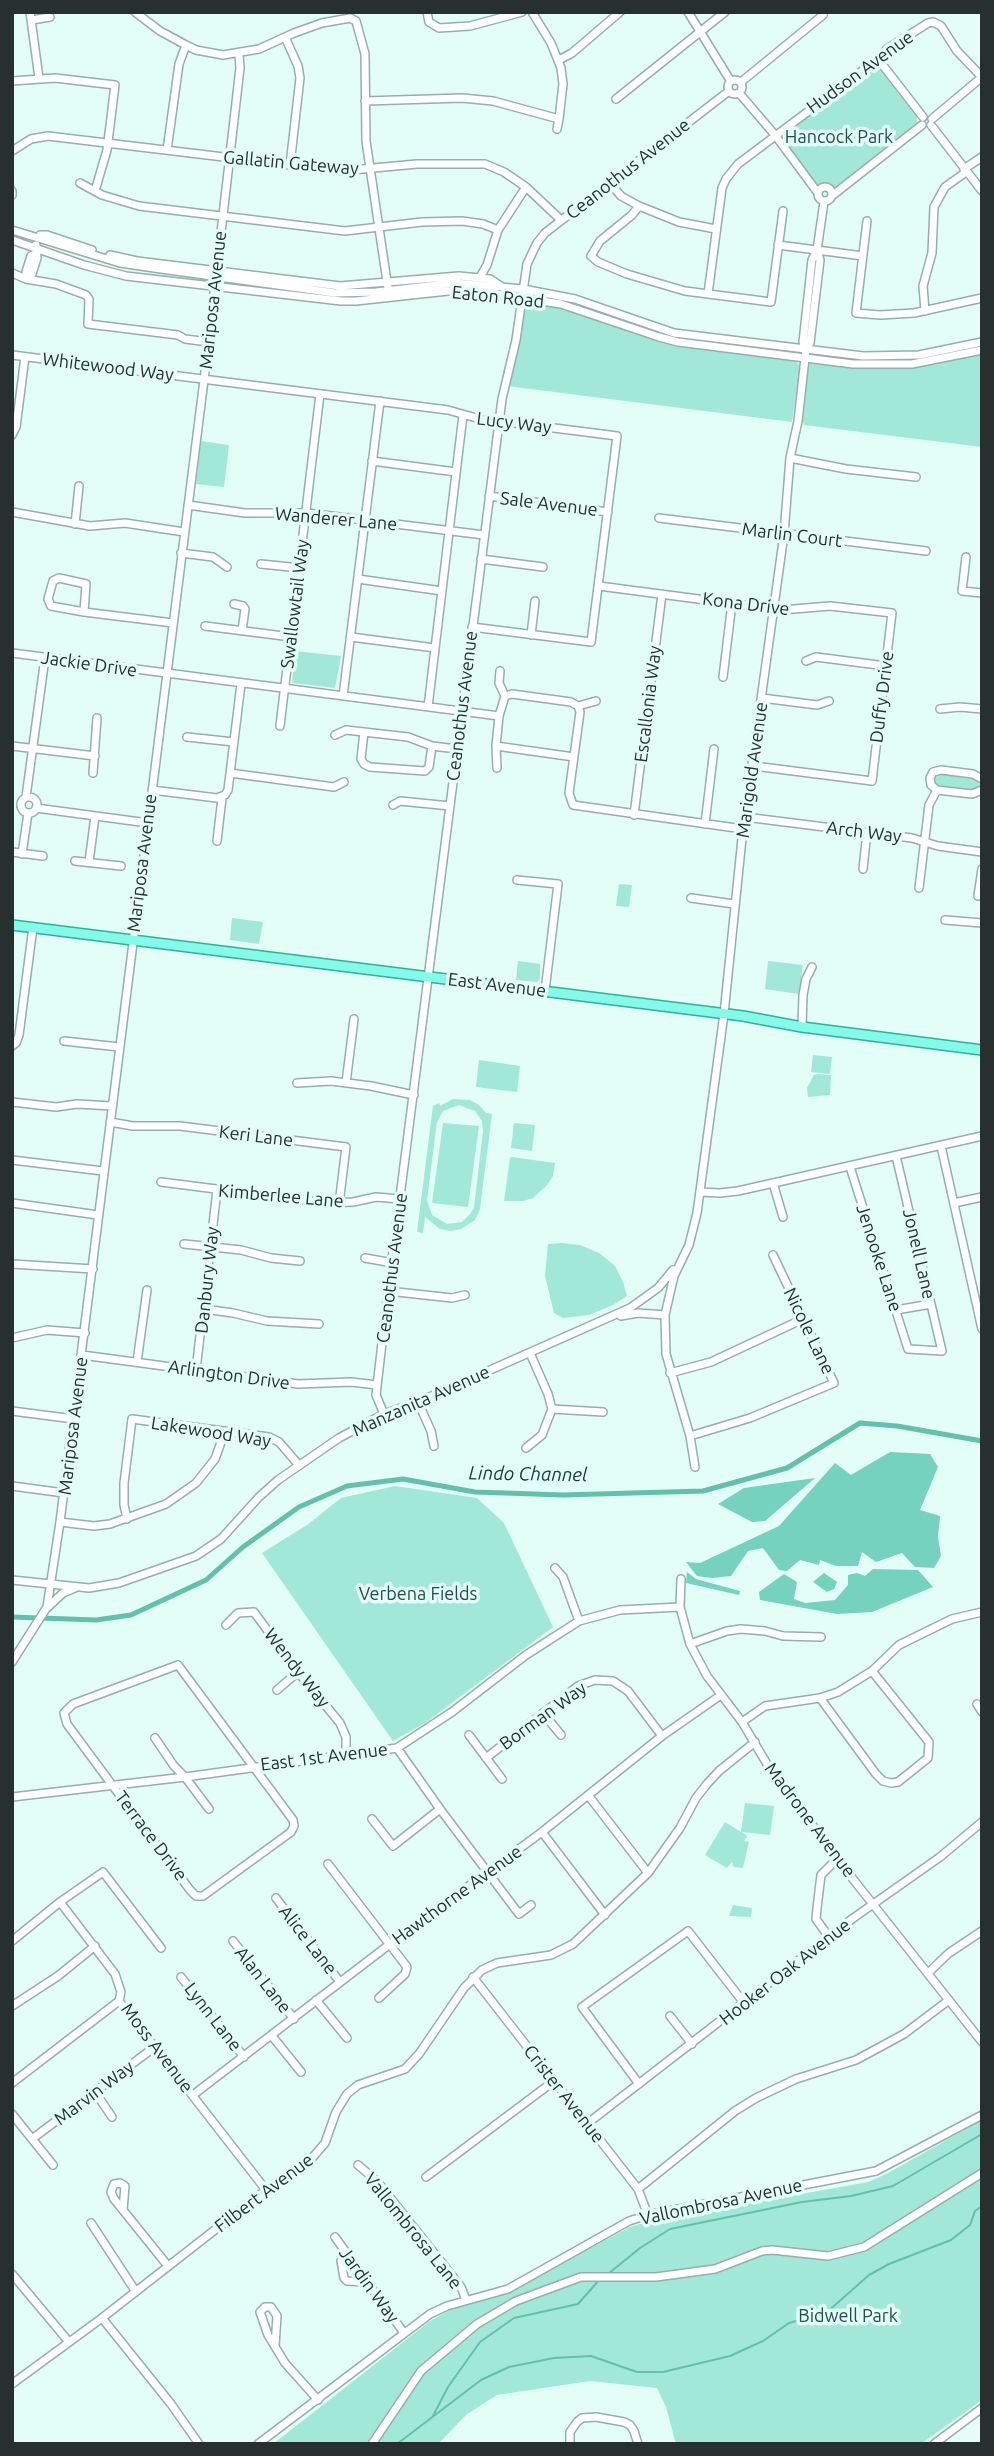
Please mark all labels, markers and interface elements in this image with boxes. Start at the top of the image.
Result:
street label: Hudson Avenue [802,26,918,118]
street label: Ceanothus Avenue [562,114,694,224]
park label: Hancock Park [785,126,893,148]
street label: Gallatin Gateway [222,146,360,180]
street label: Mariposa Avenue [195,230,231,370]
street label: Eaton Road [451,281,545,313]
street label: Whitewood Way [41,348,175,386]
street label: Lucy Way [475,408,553,438]
street label: Sale Avenue [499,487,599,521]
street label: Wanderer Lane [274,503,398,535]
street label: Marlin Court [741,518,843,552]
street label: Swallowtail Way [276,538,314,670]
street label: Kona Drive [701,588,791,620]
street label: Ceanothus Avenue [442,630,482,782]
street label: Escallonia Way [630,644,666,764]
street label: Jackie Drive [40,647,138,681]
street label: Duffy Drive [866,650,898,744]
street label: Marigold Avenue [732,701,772,839]
street label: Mariposa Avenue [123,793,161,933]
street label: Arch Way [825,817,903,847]
street label: East Avenue [447,968,547,1002]
street label: Keri Lane [218,1121,294,1151]
street label: Kimberlee Lane [217,1180,345,1212]
street label: Ceanothus Avenue [372,1192,412,1344]
street label: Jenooke Lane [851,1202,907,1314]
street label: Jonell Lane [898,1207,940,1301]
street label: Danbury Way [191,1226,223,1334]
street label: Nicole Lane [779,1284,839,1378]
street label: Mariposa Avenue [54,1356,92,1496]
street label: Arlington Drive [167,1356,291,1394]
street label: Manzanita Avenue [349,1361,493,1441]
street label: Lakewood Way [150,1412,272,1452]
water label: Lindo Channel [468,1462,588,1486]
park label: Verbena Fields [359,1583,477,1605]
street label: Wendy Way [260,1624,334,1712]
street label: Borman Way [495,1677,591,1755]
street label: East 1st Avenue [259,1738,389,1776]
street label: Madrone Avenue [760,1759,860,1881]
street label: Terrace Drive [110,1787,192,1885]
street label: Hawthorne Avenue [388,1841,526,1949]
street label: Alice Lane [274,1901,342,1979]
street label: Hooker Oak Avenue [715,1914,855,2030]
street label: Alan Lane [230,1942,296,2018]
street label: Lynn Lane [180,1978,246,2056]
street label: Moss Avenue [116,1999,198,2097]
street label: Crister Avenue [519,2041,609,2147]
street label: Marvin Way [50,2056,138,2130]
street label: Filbert Avenue [211,2149,317,2237]
street label: Vallombrosa Lane [359,2168,467,2294]
street label: Vallombrosa Avenue [638,2174,804,2230]
street label: Jardin Way [334,2243,404,2327]
park label: Bidwell Park [798,2305,898,2327]

